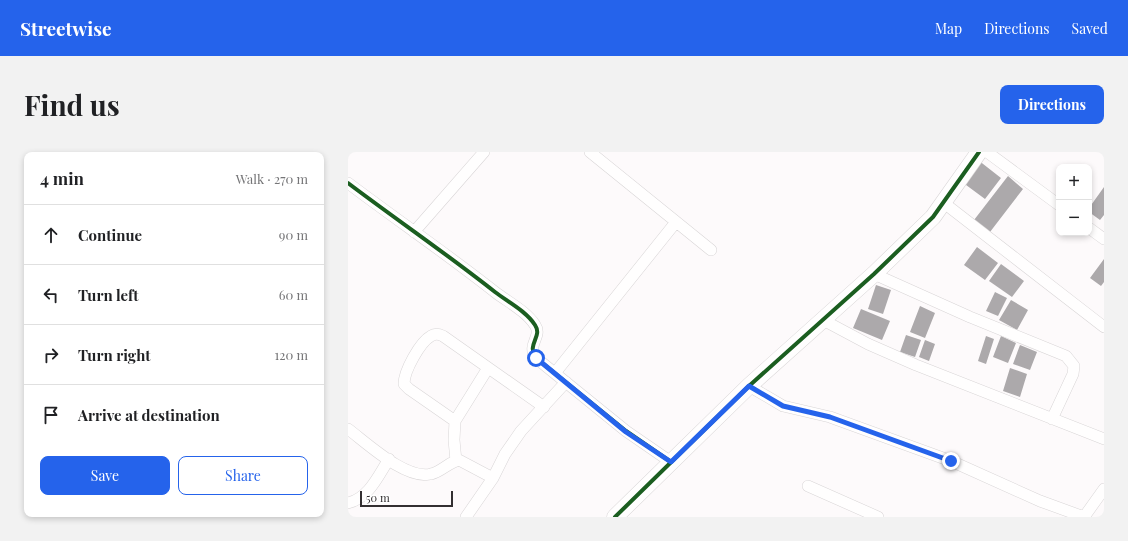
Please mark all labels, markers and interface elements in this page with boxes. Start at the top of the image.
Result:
text: Streetwise [20,15,112,41]
text: Map [935,19,962,38]
text: Directions [984,19,1050,38]
text: Saved [1072,19,1108,38]
button: Directions [1000,85,1104,124]
text: Find us [24,86,120,123]
map controls [1056,164,1092,236]
button: + [1056,164,1092,200]
text: 4 min [40,167,84,189]
text: Walk · 270 m [236,170,308,187]
button: − [1056,200,1092,236]
icon: ahead [40,224,62,246]
text: Continue [78,225,142,245]
text: 90 m [279,226,308,243]
icon: left [40,284,62,306]
text: Turn left [78,285,139,305]
text: 60 m [279,286,308,303]
icon: right [40,344,62,366]
text: Turn right [78,345,151,365]
text: 120 m [274,346,308,363]
route start [527,349,545,367]
icon: arrive [40,404,62,426]
text: Arrive at destination [78,405,220,425]
route end [942,452,960,470]
button: Save [40,456,170,495]
button: Share [178,456,308,495]
scale bar [360,489,453,508]
text: 50 m [366,490,390,505]

